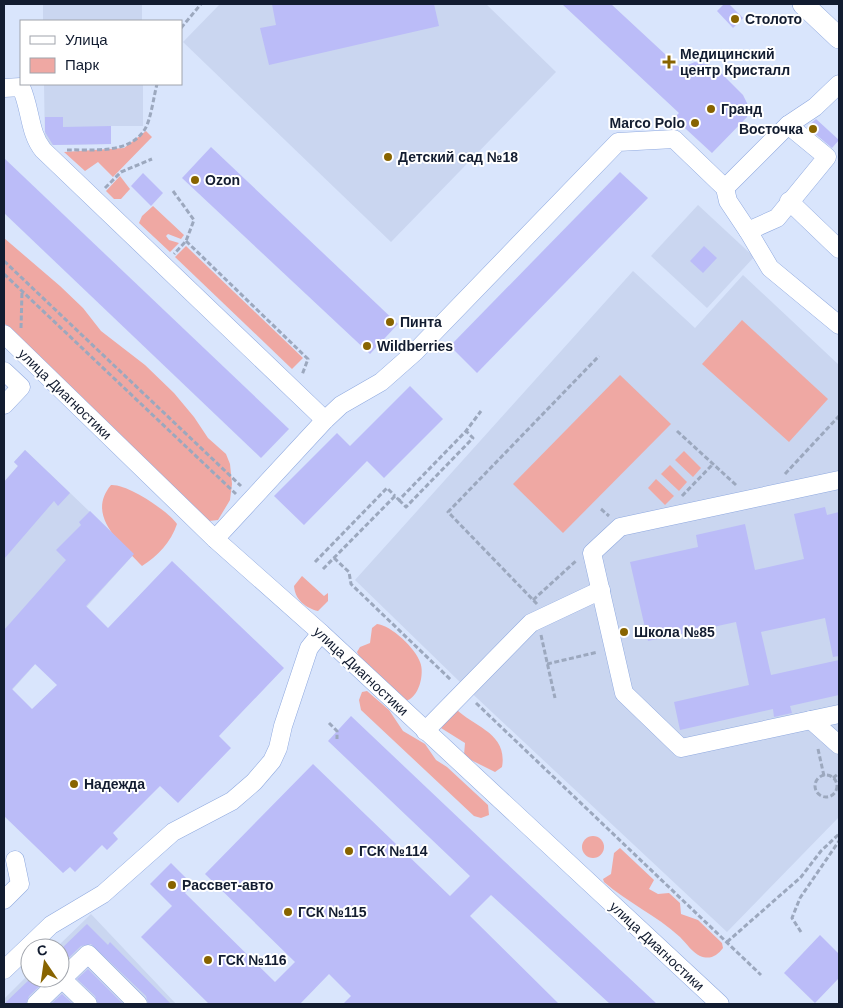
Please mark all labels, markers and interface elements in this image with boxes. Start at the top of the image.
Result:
place label: Столото [745,11,802,27]
marker: Столото [729,13,741,25]
legend [20,20,182,85]
text: Улица [65,31,108,48]
place label: Медицинский центр Кристалл [680,46,790,78]
marker: Медицинский центр Кристалл [662,55,676,69]
text: Парк [65,56,99,73]
place label: Гранд [721,101,762,117]
marker: Гранд [705,103,717,115]
place label: Marco Polo [610,115,685,131]
marker: Marco Polo [689,117,701,129]
place label: Восточка [739,121,803,137]
marker: Восточка [807,123,819,135]
place label: Детский сад №18 [398,149,518,165]
marker: Детский сад №18 [382,151,394,163]
place label: Ozon [205,172,240,188]
marker: Ozon [189,174,201,186]
place label: Пинта [400,314,442,330]
marker: Пинта [384,316,396,328]
place label: Wildberries [377,338,453,354]
marker: Wildberries [361,340,373,352]
street label: улица Диагностики [15,345,115,443]
street label: улица Диагностики [310,623,412,719]
place label: Школа №85 [634,624,715,640]
marker: Школа №85 [618,626,630,638]
place label: Надежда [84,776,145,792]
marker: Надежда [68,778,80,790]
place label: ГСК №114 [359,843,428,859]
marker: ГСК №114 [343,845,355,857]
place label: Рассвет-авто [182,877,274,893]
marker: Рассвет-авто [166,879,178,891]
street label: улица Диагностики [606,898,708,994]
place label: ГСК №115 [298,904,367,920]
marker: ГСК №115 [282,906,294,918]
north arrow [20,938,70,988]
text: С [35,941,49,959]
place label: ГСК №116 [218,952,287,968]
marker: ГСК №116 [202,954,214,966]

